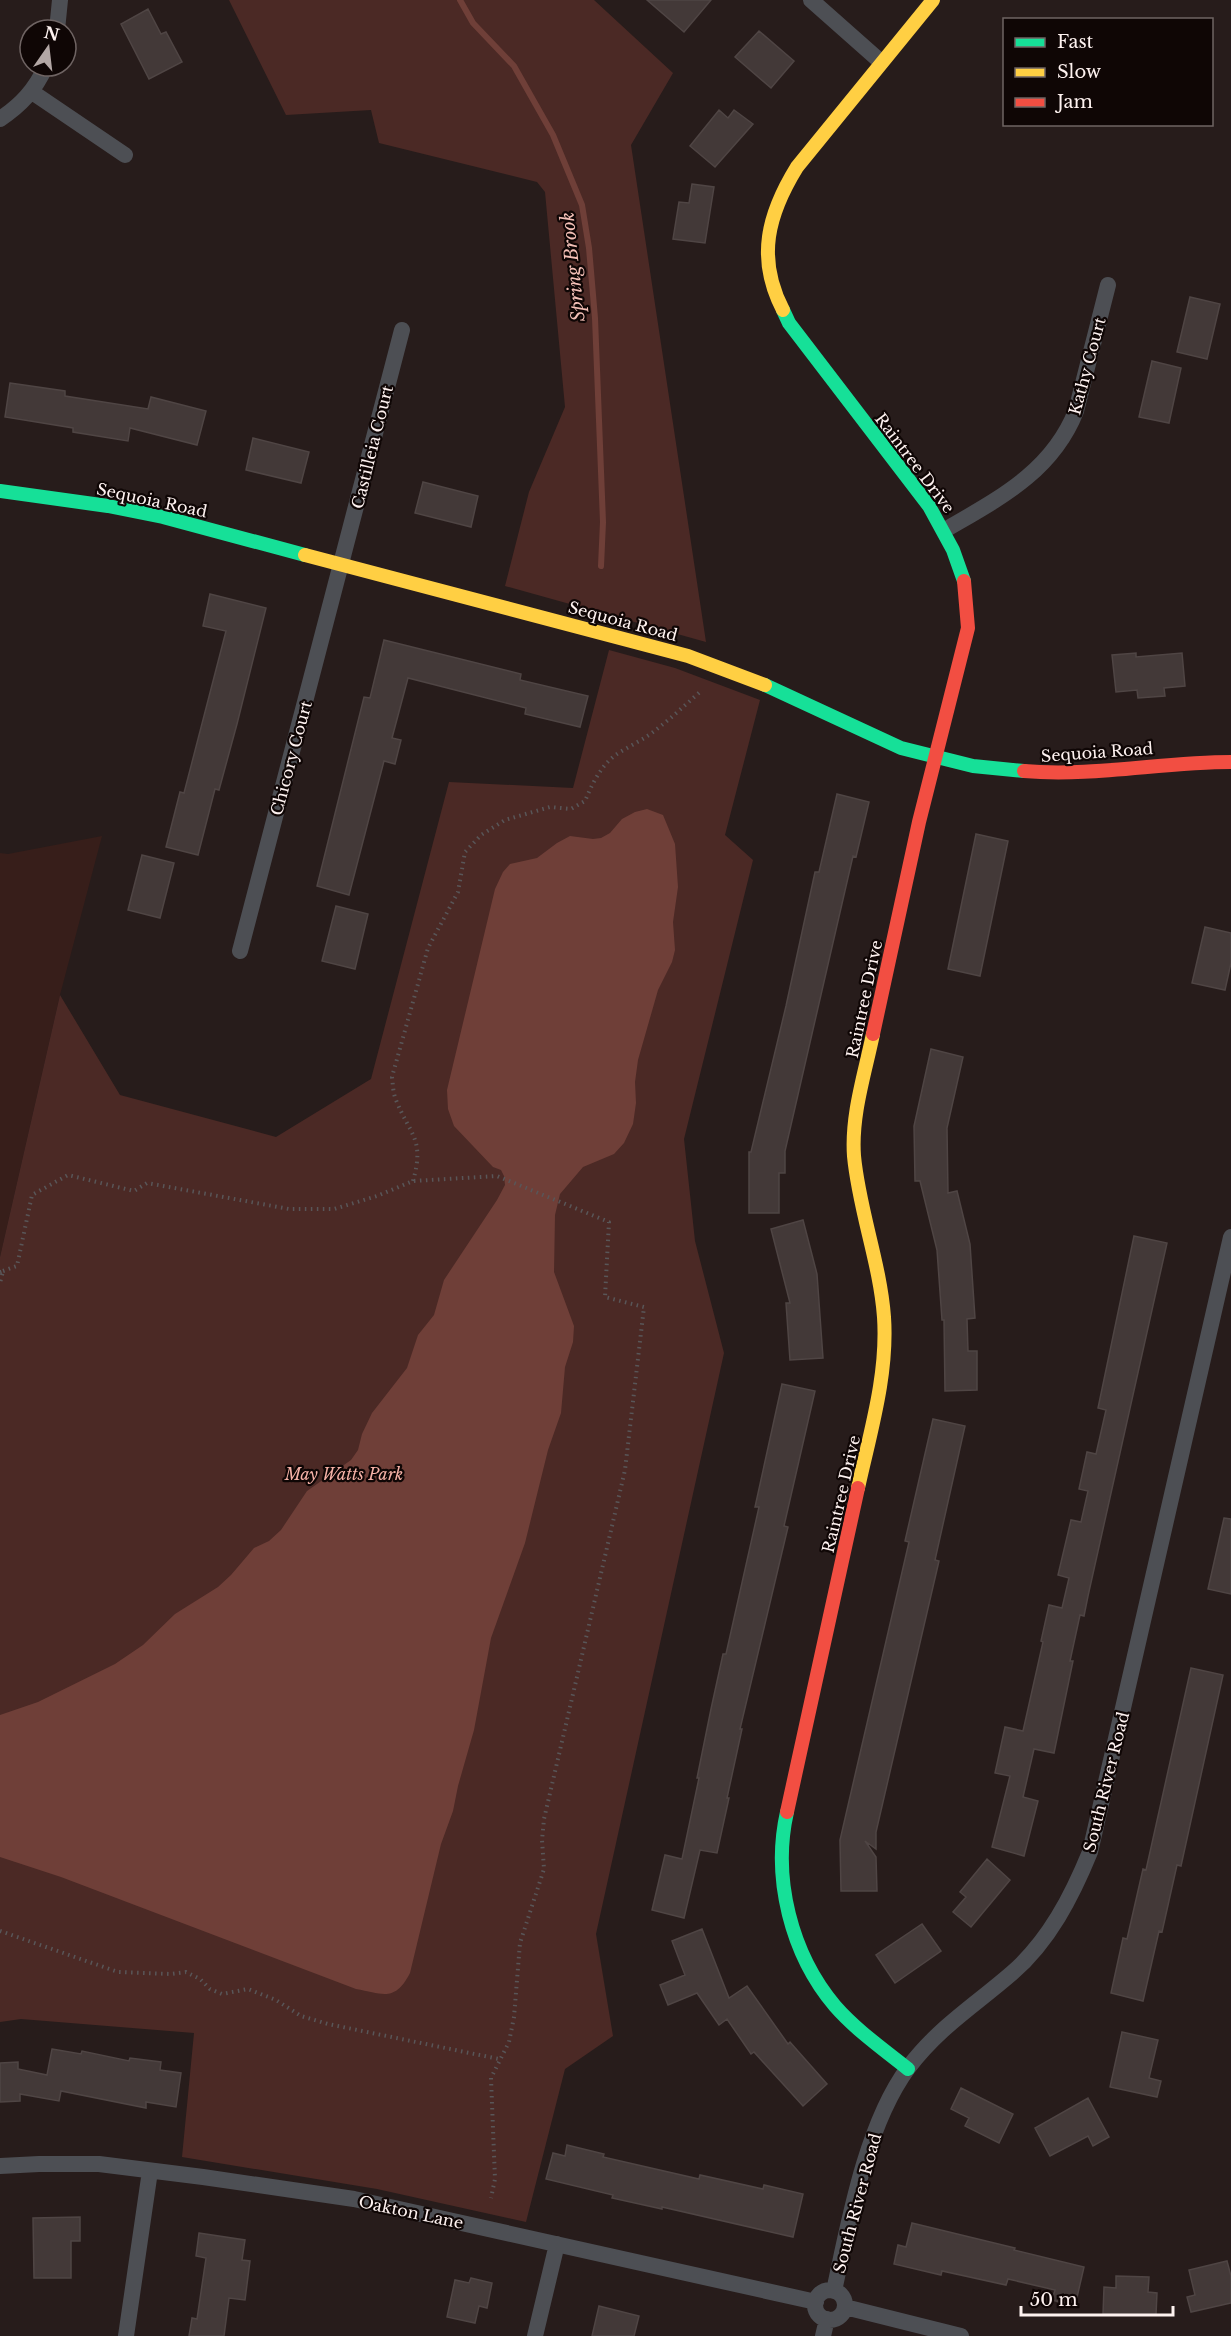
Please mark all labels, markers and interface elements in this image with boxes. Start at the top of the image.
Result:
north arrow [18,18,78,78]
legend [1003,18,1213,126]
text: N [42,22,61,45]
text: Fast [1057,31,1094,53]
text: Slow [1057,61,1102,83]
text: Jam [1055,91,1093,113]
water label: Spring Brook [556,211,590,323]
street label: Kathy Court [1064,315,1110,417]
street label: Castilleia Court [347,383,397,511]
street label: Raintree Drive [871,409,959,517]
street label: Sequoia Road [95,479,209,522]
street label: Sequoia Road [566,597,680,645]
street label: Chicory Court [266,698,316,818]
street label: Sequoia Road [1040,738,1154,766]
street label: Raintree Drive [842,938,886,1060]
street label: Raintree Drive [818,1433,864,1555]
park label: May Watts Park [284,1464,403,1484]
street label: South River Road [1079,1709,1133,1854]
street label: South River Road [829,2131,885,2275]
street label: Oakton Lane [357,2191,465,2233]
scale bar [1021,2279,1172,2317]
text: 50 m [1030,2289,1078,2311]

